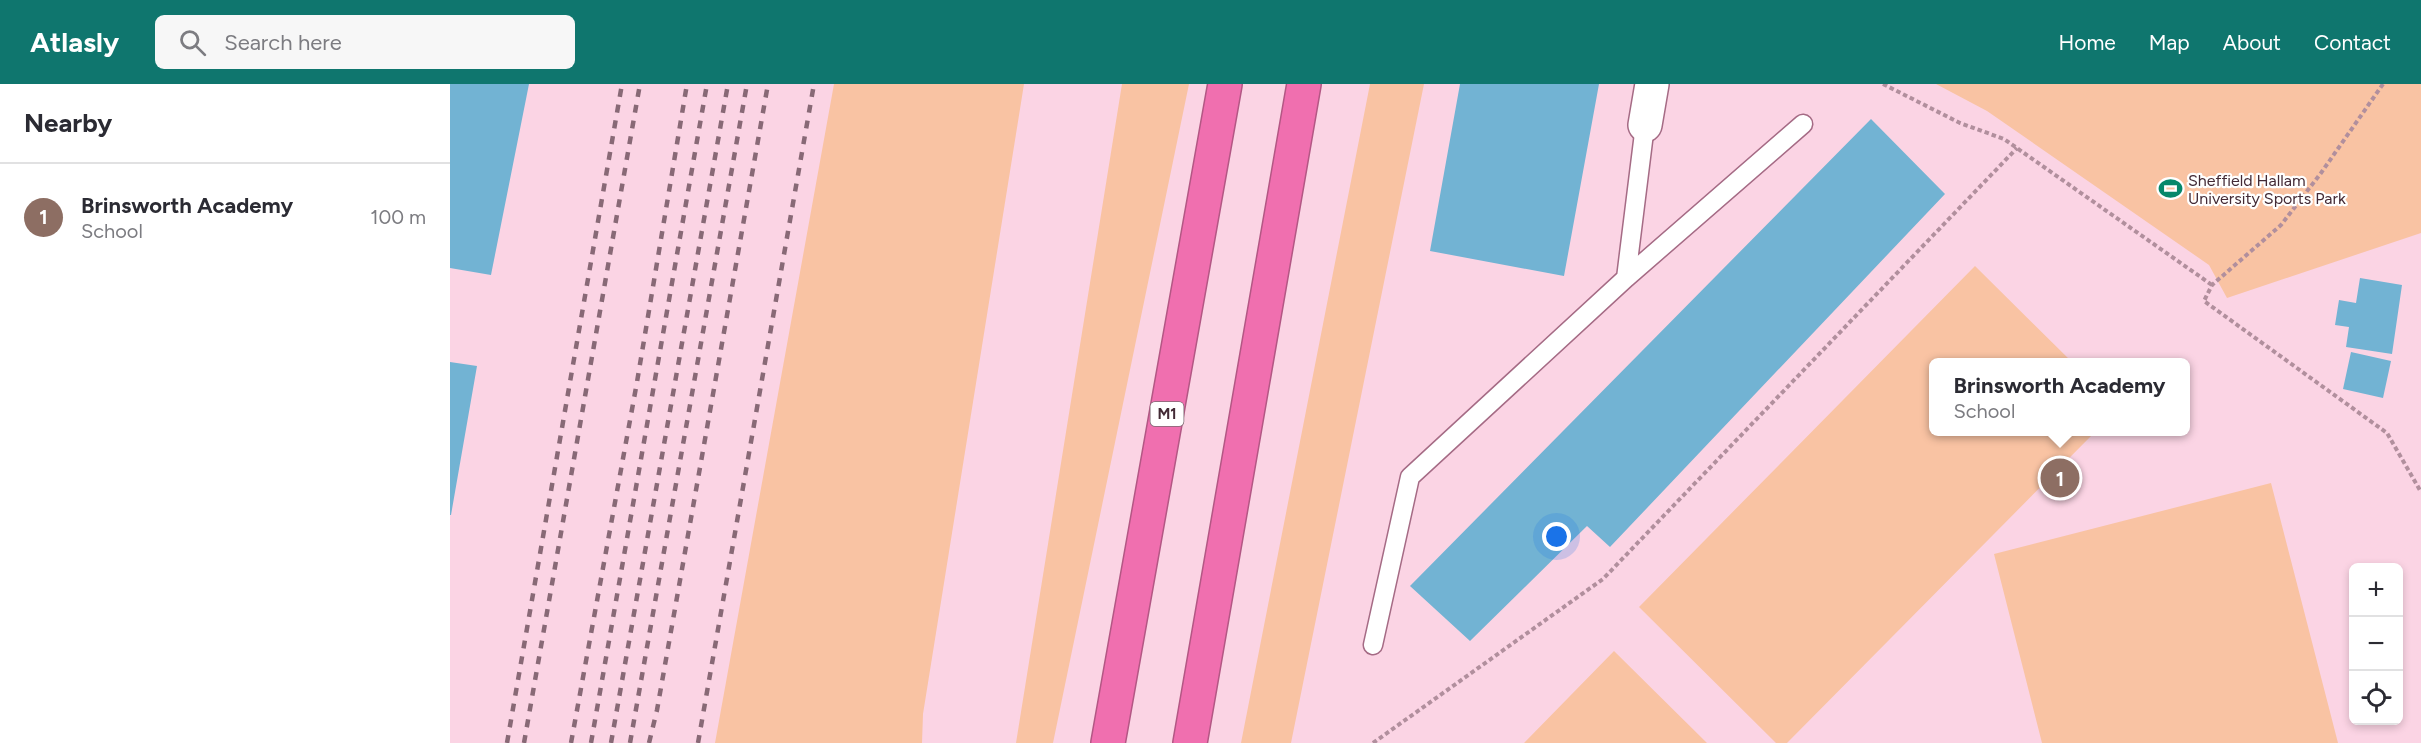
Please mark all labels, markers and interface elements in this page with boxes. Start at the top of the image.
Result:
search box [155,15,575,69]
text: Atlasly [30,25,119,59]
icon: search [176,26,209,59]
text: Search here [224,29,342,56]
text: Home [2059,30,2116,55]
text: Map [2149,30,2190,55]
text: About [2223,30,2281,55]
text: Contact [2314,30,2391,55]
text: Nearby [24,107,112,139]
place label: Sheffield Hallam University Sports Park [2188,171,2346,208]
sports icon: Sheffield Hallam University Sports Park [2157,176,2183,202]
text: Brinsworth Academy [81,192,293,219]
text: 1 [39,205,48,229]
text: 100 m [370,205,426,229]
text: School [81,219,143,243]
popup [1929,358,2190,436]
text: Brinsworth Academy [1953,372,2166,399]
text: School [1953,399,2015,423]
road number: M1 [1150,402,1184,426]
pin: 1 [2040,456,2080,500]
your location [1542,522,1571,551]
map controls [2349,563,2403,725]
button: + [2349,563,2403,617]
button: − [2349,617,2403,671]
button: locate [2349,671,2403,725]

